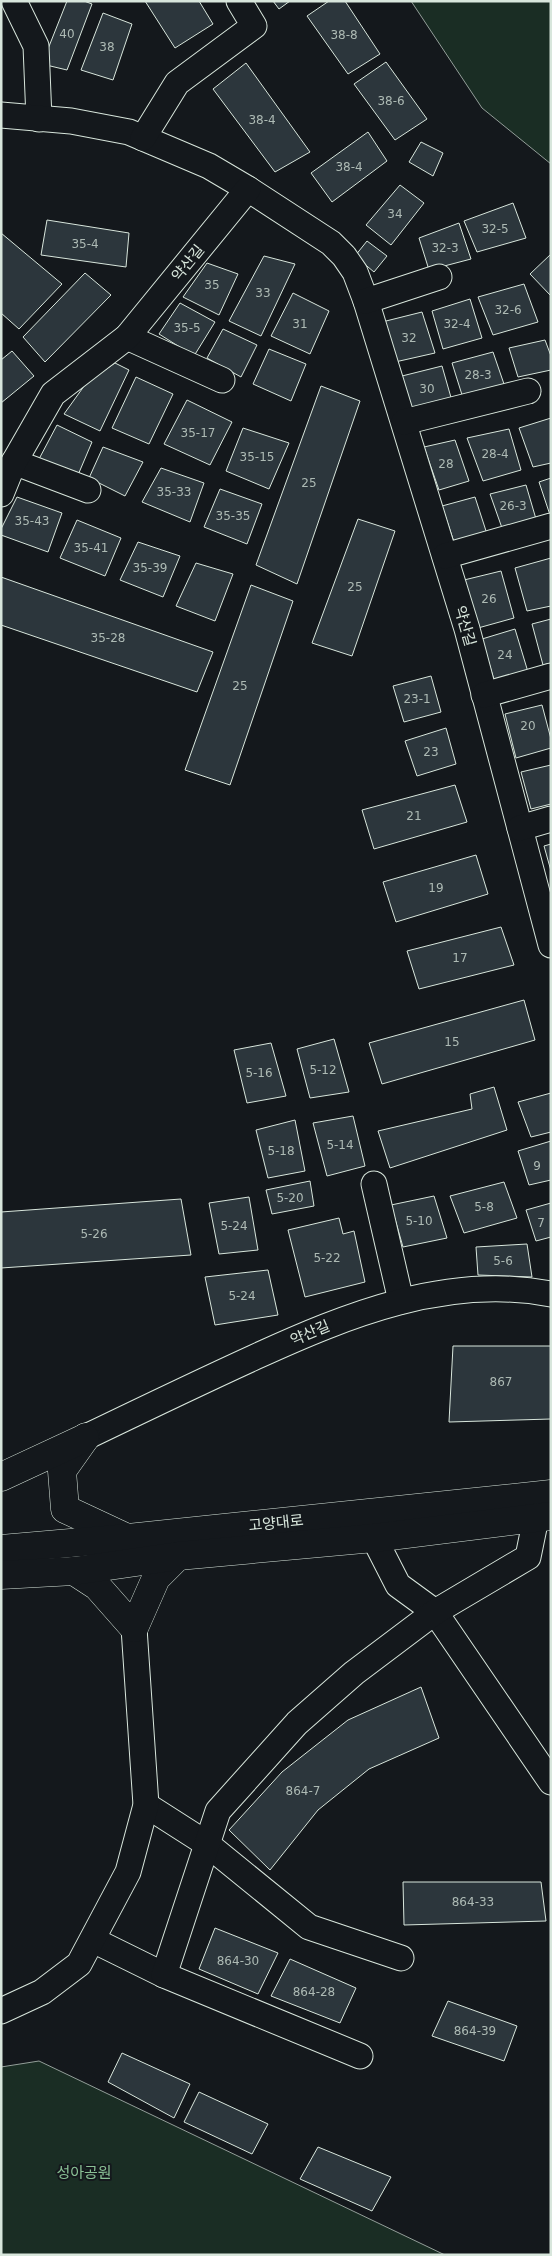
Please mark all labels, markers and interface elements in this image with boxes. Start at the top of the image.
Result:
house number: 40 [59,27,75,41]
house number: 38-8 [330,28,358,42]
house number: 38 [99,40,115,54]
house number: 38-6 [377,94,405,108]
house number: 38-4 [248,113,276,127]
house number: 38-4 [335,160,363,174]
house number: 34 [387,207,403,221]
house number: 32-5 [481,222,509,236]
house number: 35-4 [71,237,99,251]
street label: 약산길 [168,241,208,285]
house number: 32-3 [431,241,459,255]
house number: 35 [204,278,220,292]
house number: 33 [255,286,271,300]
house number: 32-6 [494,303,522,317]
house number: 31 [292,317,308,331]
house number: 32-4 [443,317,471,331]
house number: 35-5 [173,321,201,335]
house number: 32 [401,331,417,345]
house number: 28-3 [464,368,492,382]
house number: 30 [419,382,435,396]
house number: 35-17 [181,426,215,440]
house number: 28-4 [481,447,509,461]
house number: 35-15 [240,450,274,464]
house number: 28 [438,457,454,471]
house number: 25 [301,476,317,490]
house number: 35-33 [157,485,191,499]
house number: 26-3 [499,499,527,513]
house number: 35-35 [216,509,250,523]
house number: 35-43 [15,514,49,528]
house number: 35-41 [74,541,108,555]
house number: 35-39 [133,561,167,575]
house number: 25 [347,580,363,594]
house number: 26 [481,592,497,606]
street label: 약산길 [451,604,479,648]
house number: 35-28 [91,631,125,645]
house number: 24 [497,648,513,662]
house number: 25 [232,679,248,693]
house number: 23-1 [403,692,431,706]
house number: 20 [520,719,536,733]
house number: 23 [423,745,439,759]
house number: 21 [406,809,422,823]
house number: 19 [428,881,444,895]
house number: 17 [452,951,468,965]
house number: 15 [444,1035,460,1049]
house number: 5-12 [309,1063,337,1077]
house number: 5-16 [245,1066,273,1080]
house number: 5-14 [326,1138,354,1152]
house number: 5-18 [267,1144,295,1158]
house number: 9 [533,1159,541,1173]
house number: 5-20 [276,1191,304,1205]
house number: 5-8 [474,1200,494,1214]
house number: 5-10 [405,1214,433,1228]
house number: 7 [537,1216,545,1230]
house number: 5-24 [220,1219,248,1233]
house number: 5-26 [80,1227,108,1241]
house number: 5-22 [313,1251,341,1265]
house number: 5-6 [493,1254,513,1268]
house number: 5-24 [228,1289,256,1303]
street label: 약산길 [287,1317,333,1349]
house number: 867 [490,1375,512,1389]
street label: 고양대로 [248,1511,304,1535]
house number: 864-7 [286,1784,320,1798]
house number: 864-33 [452,1895,494,1909]
house number: 864-30 [217,1954,259,1968]
house number: 864-28 [293,1985,335,1999]
house number: 864-39 [454,2024,496,2038]
park label: 성아공원 [56,2164,112,2182]

